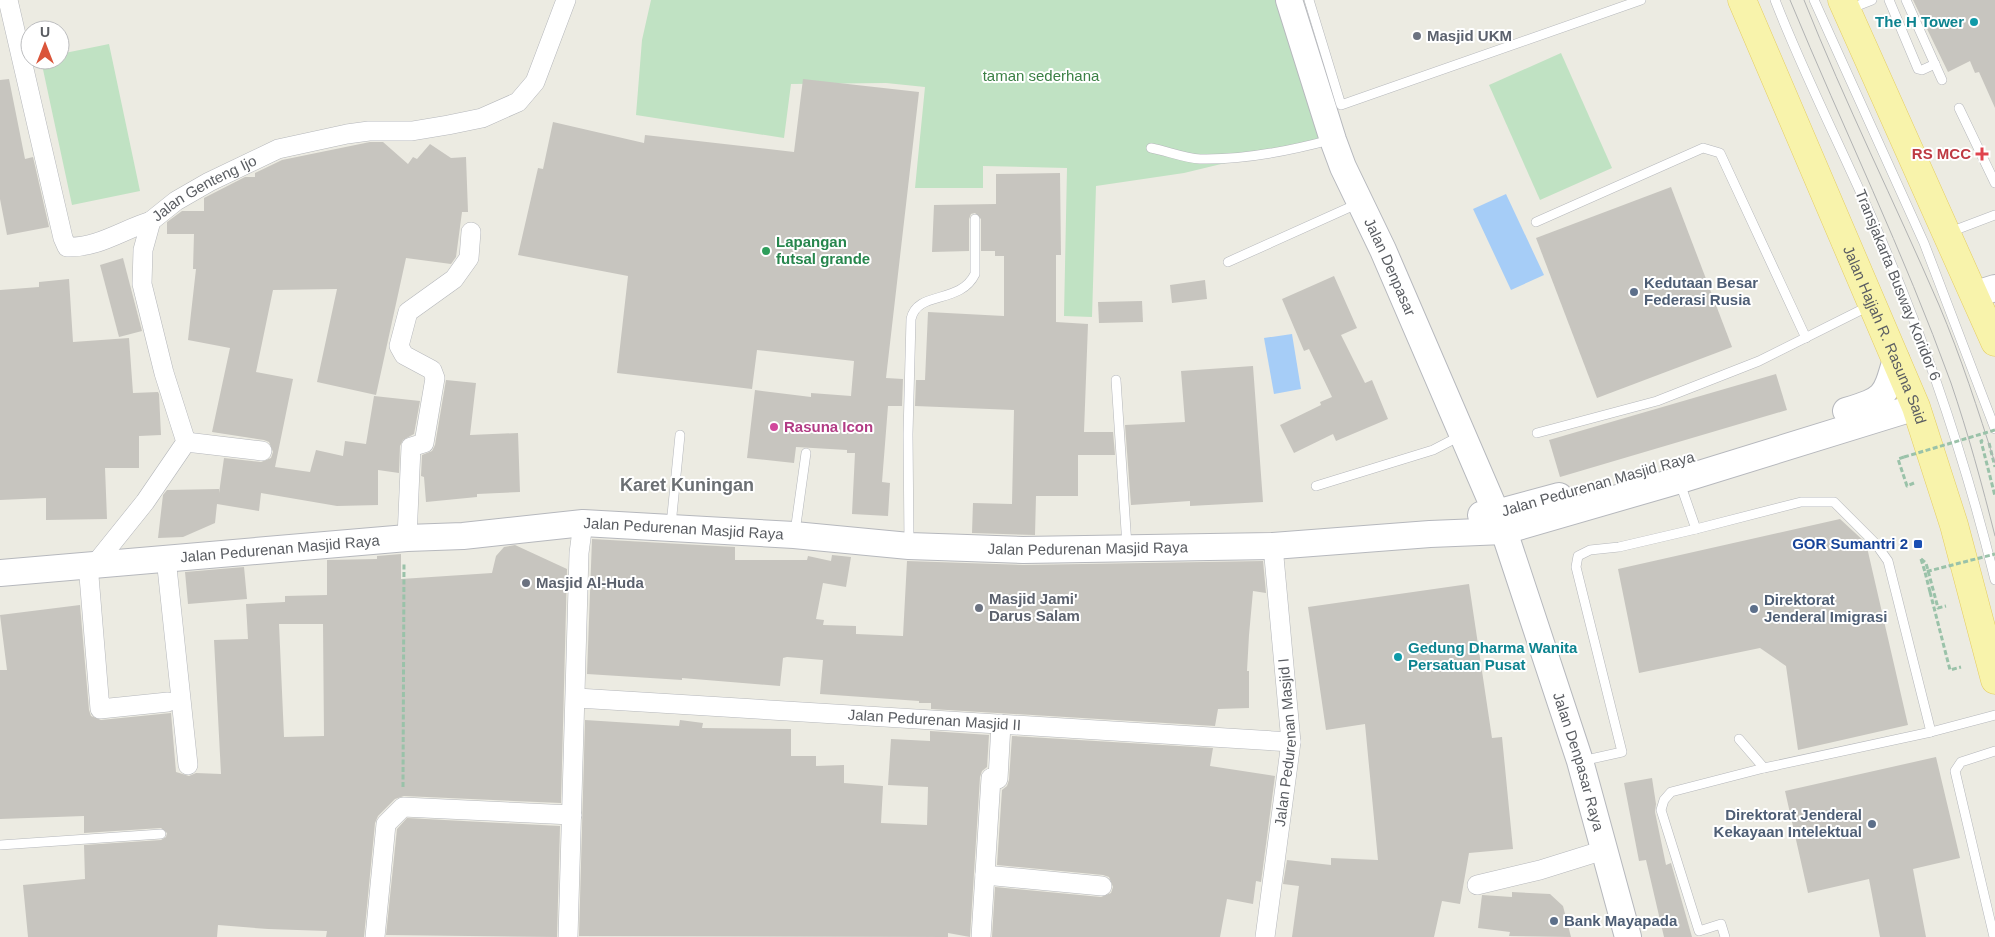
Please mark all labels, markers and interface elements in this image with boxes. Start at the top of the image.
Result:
place label: The H Tower [1875,13,1964,30]
marker: The H Tower [1968,16,1980,28]
north arrow [20,20,70,70]
text: U [40,24,50,40]
place label: Masjid UKM [1427,27,1512,44]
marker: Masjid UKM [1411,30,1423,42]
park label: taman sederhana [983,67,1100,84]
place label: RS MCC [1912,145,1971,162]
marker: RS MCC [1975,147,1989,161]
street label: Jalan Genteng Ijo [149,152,259,225]
street label: Transjakarta Busway Koridor 6 [1852,187,1945,383]
street label: Jalan Denpasar [1361,215,1419,318]
place label: Lapangan futsal grande [776,233,870,267]
street label: Jalan Hajjah R. Rasuna Said [1840,243,1930,426]
marker: Lapangan futsal grande [760,245,772,257]
place label: Kedutaan Besar Federasi Rusia [1644,274,1758,308]
marker: Kedutaan Besar Federasi Rusia [1628,286,1640,298]
place label: Rasuna Icon [784,418,873,435]
marker: Rasuna Icon [768,421,780,433]
street label: Jalan Pedurenan Masjid Raya [1499,448,1697,519]
district label: Karet Kuningan [620,475,754,495]
street label: Jalan Pedurenan Masjid Raya [583,514,785,542]
street label: Jalan Pedurenan Masjid Raya [179,531,381,565]
place label: GOR Sumantri 2 [1792,535,1908,552]
street label: Jalan Pedurenan Masjid Raya [987,538,1189,558]
marker: GOR Sumantri 2 [1912,538,1924,550]
place label: Masjid Al-Huda [536,574,644,591]
marker: Masjid Al-Huda [520,577,532,589]
place label: Masjid Jami' Darus Salam [989,590,1080,624]
place label: Direktorat Jenderal Imigrasi [1764,591,1887,625]
marker: Masjid Jami' Darus Salam [973,602,985,614]
marker: Direktorat Jenderal Imigrasi [1748,603,1760,615]
place label: Gedung Dharma Wanita Persatuan Pusat [1408,639,1578,673]
marker: Gedung Dharma Wanita Persatuan Pusat [1392,651,1404,663]
street label: Jalan Pedurenan Masjid I [1271,658,1299,828]
street label: Jalan Denpasar Raya [1550,690,1608,833]
street label: Jalan Pedurenan Masjid II [847,706,1021,733]
place label: Direktorat Jenderal Kekayaan Intelektual [1714,806,1862,840]
marker: Direktorat Jenderal Kekayaan Intelektual [1866,818,1878,830]
place label: Bank Mayapada [1564,912,1678,929]
marker: Bank Mayapada [1548,915,1560,927]

